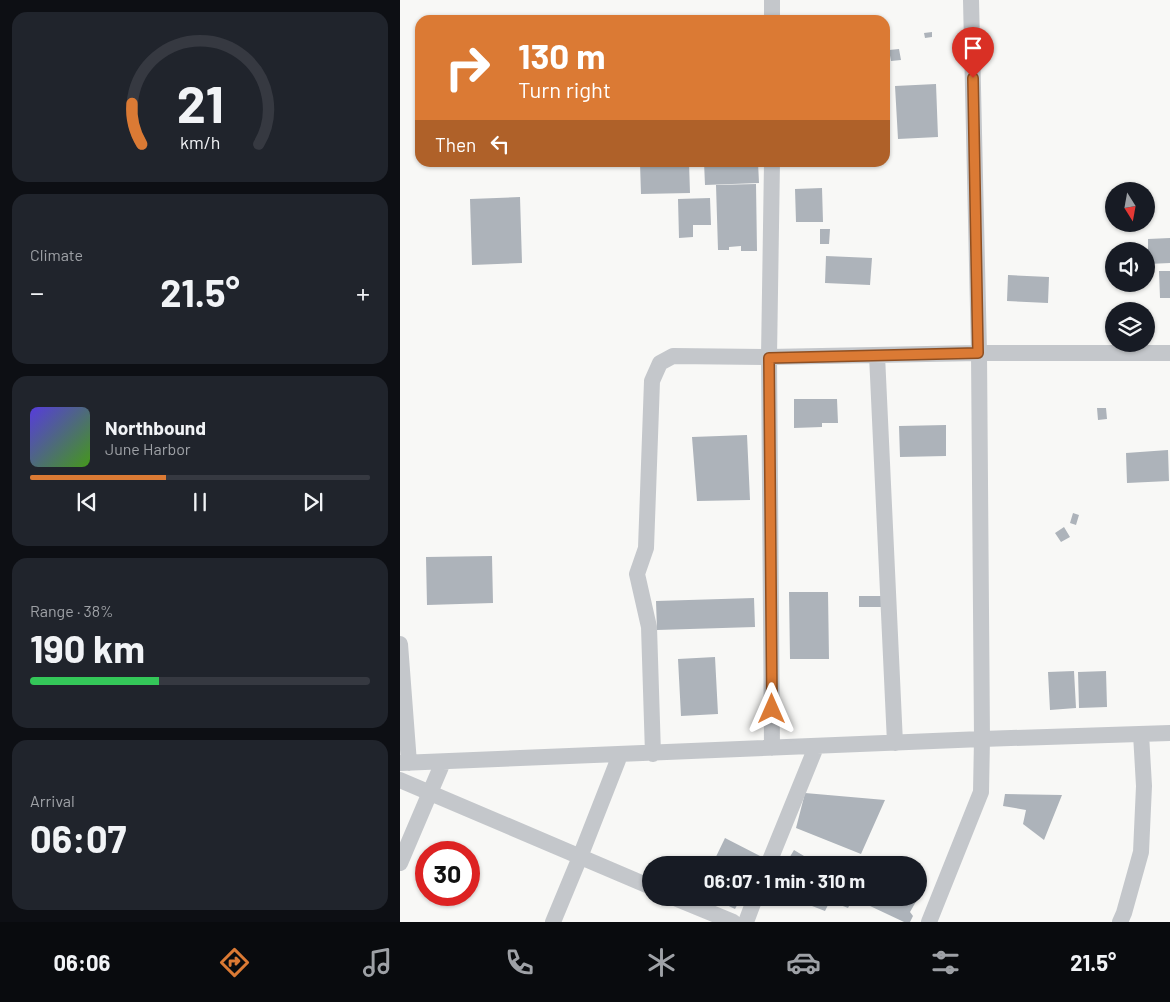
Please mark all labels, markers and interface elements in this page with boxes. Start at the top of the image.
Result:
pin [952,27,994,78]
text: 130 m [518,34,605,76]
icon: arrive [959,34,987,62]
icon: right [435,35,500,100]
text: 21 [176,71,224,133]
text: Turn right [518,76,611,102]
icon: left [486,130,514,158]
text: km/h [180,131,220,153]
text: Then [435,133,476,156]
north arrow [1105,182,1155,232]
map controls [1105,182,1155,352]
button: sound [1105,242,1155,292]
text: Climate [30,245,83,264]
text: 21.5° [160,269,240,315]
text: − [30,275,44,309]
text: + [356,275,370,309]
button: layers [1105,302,1155,352]
text: Northbound [105,416,206,439]
text: June Harbor [105,439,191,458]
icon: previous [73,488,101,516]
icon: pause [186,488,214,516]
icon: next [299,488,327,516]
text: Range · 38% [30,601,114,620]
text: 190 km [30,625,145,671]
position arrow [745,682,797,734]
text: Arrival [30,791,75,810]
text: 06:07 [30,815,126,861]
speed limit sign: 30 [415,841,480,906]
text: 06:07 · 1 min · 310 m [704,869,865,892]
icon: directions [217,945,252,980]
icon: music [360,945,395,980]
icon: phone [502,945,537,980]
icon: climate [644,945,679,980]
icon: car [786,945,821,980]
icon: filters [928,945,963,980]
text: 06:06 [54,949,110,975]
text: 21.5° [1070,949,1116,975]

